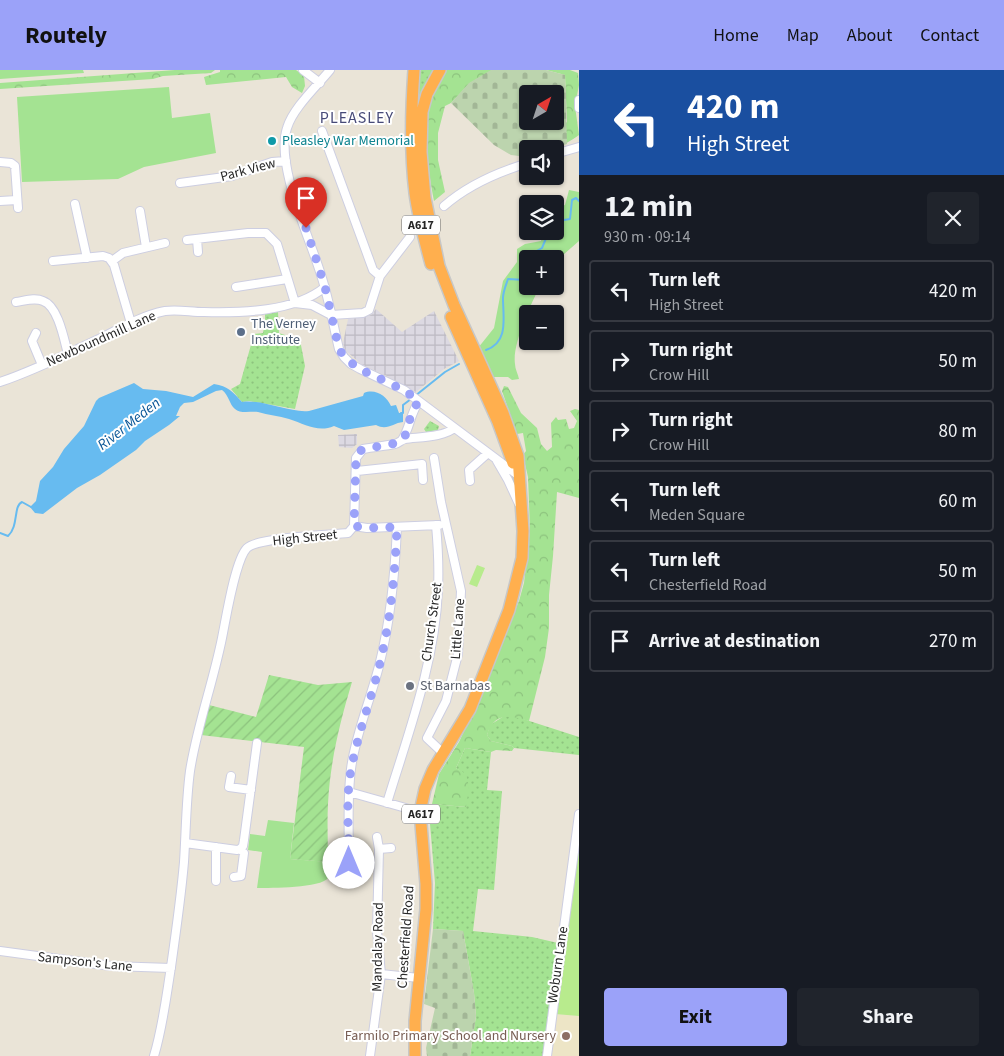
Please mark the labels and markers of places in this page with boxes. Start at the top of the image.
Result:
place label: Pleasley War Memorial [282,131,414,151]
marker: Pleasley War Memorial [266,135,278,147]
pin [285,177,327,228]
place label: The Verney Institute [251,314,316,350]
marker: The Verney Institute [235,326,247,338]
place label: St Barnabas [420,676,490,696]
marker: St Barnabas [404,680,416,692]
place label: Farmilo Primary School and Nursery [345,1026,556,1046]
marker: Farmilo Primary School and Nursery [560,1030,572,1042]

